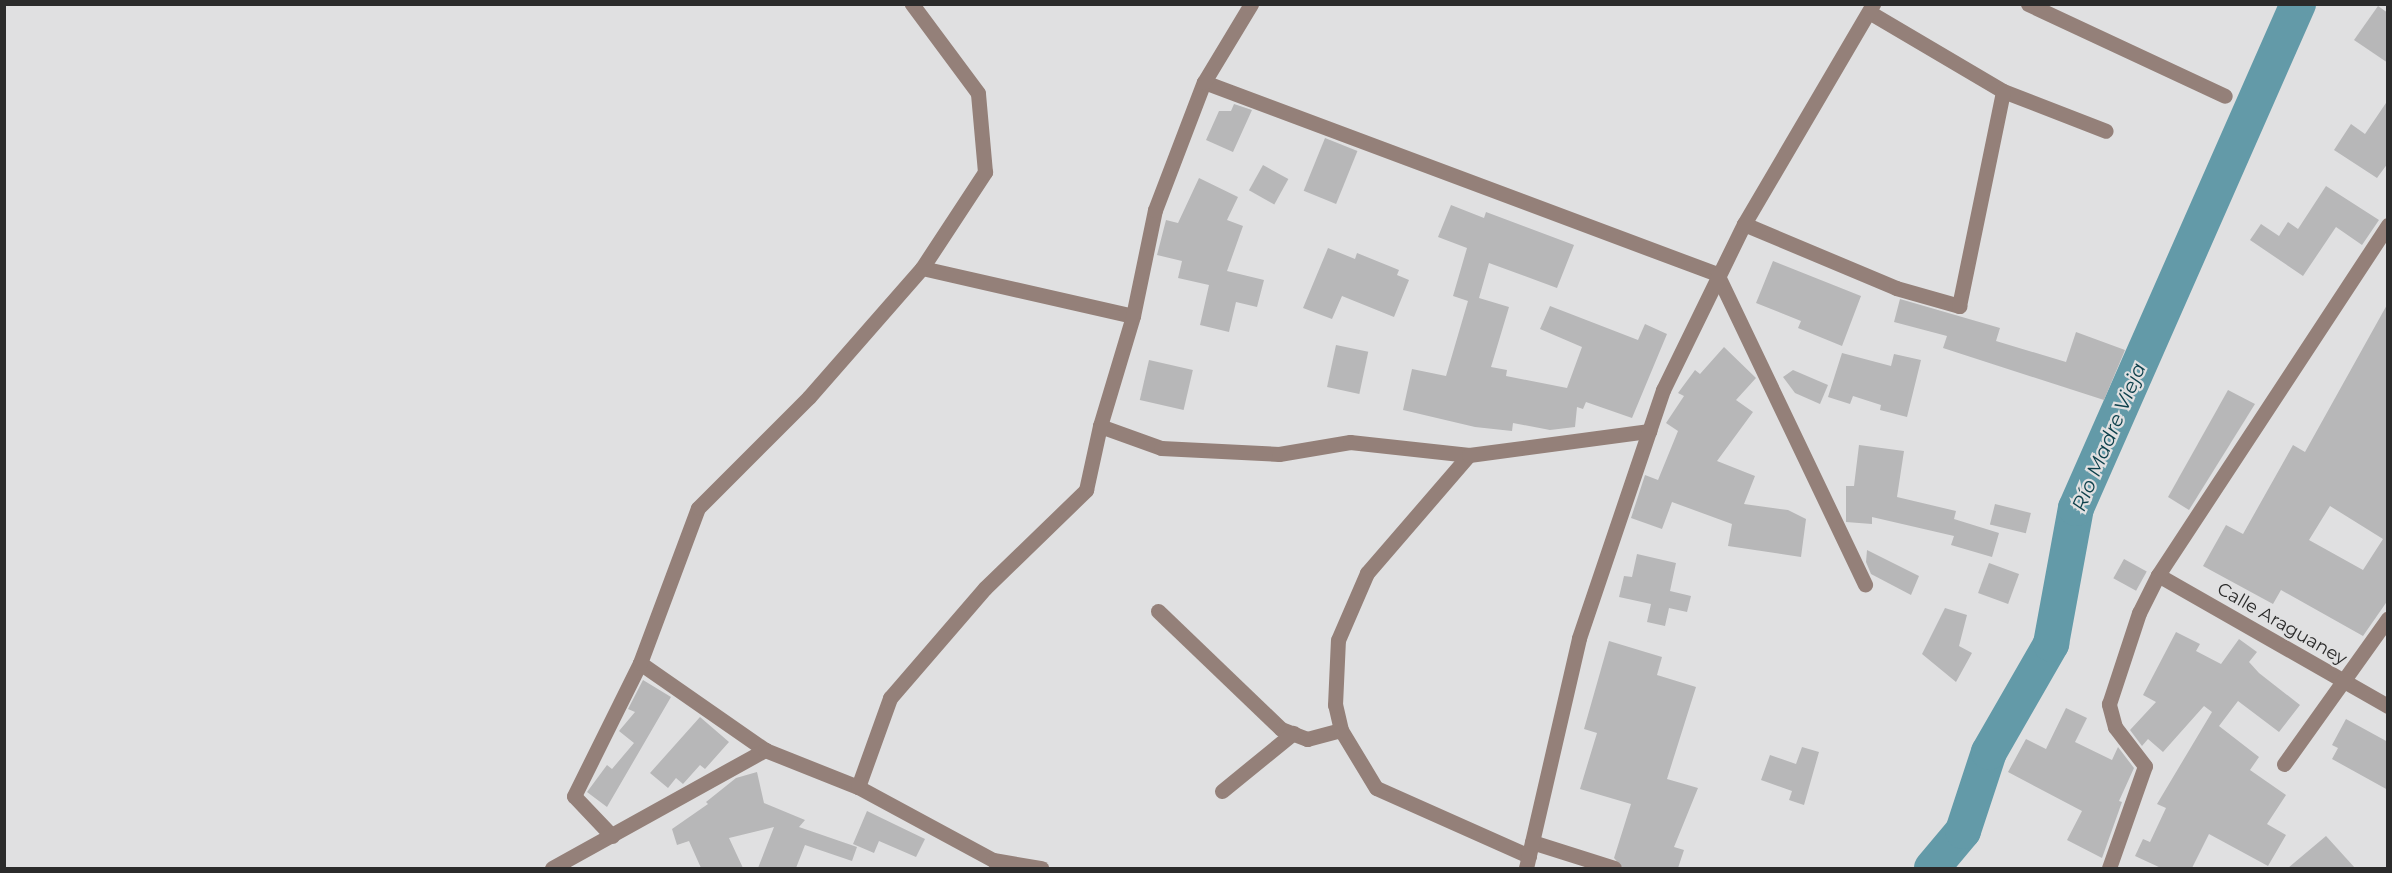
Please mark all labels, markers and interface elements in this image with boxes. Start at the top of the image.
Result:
water label: Río Madre Vieja [2067,359,2151,515]
street label: Calle Araguaney [2213,578,2351,670]

